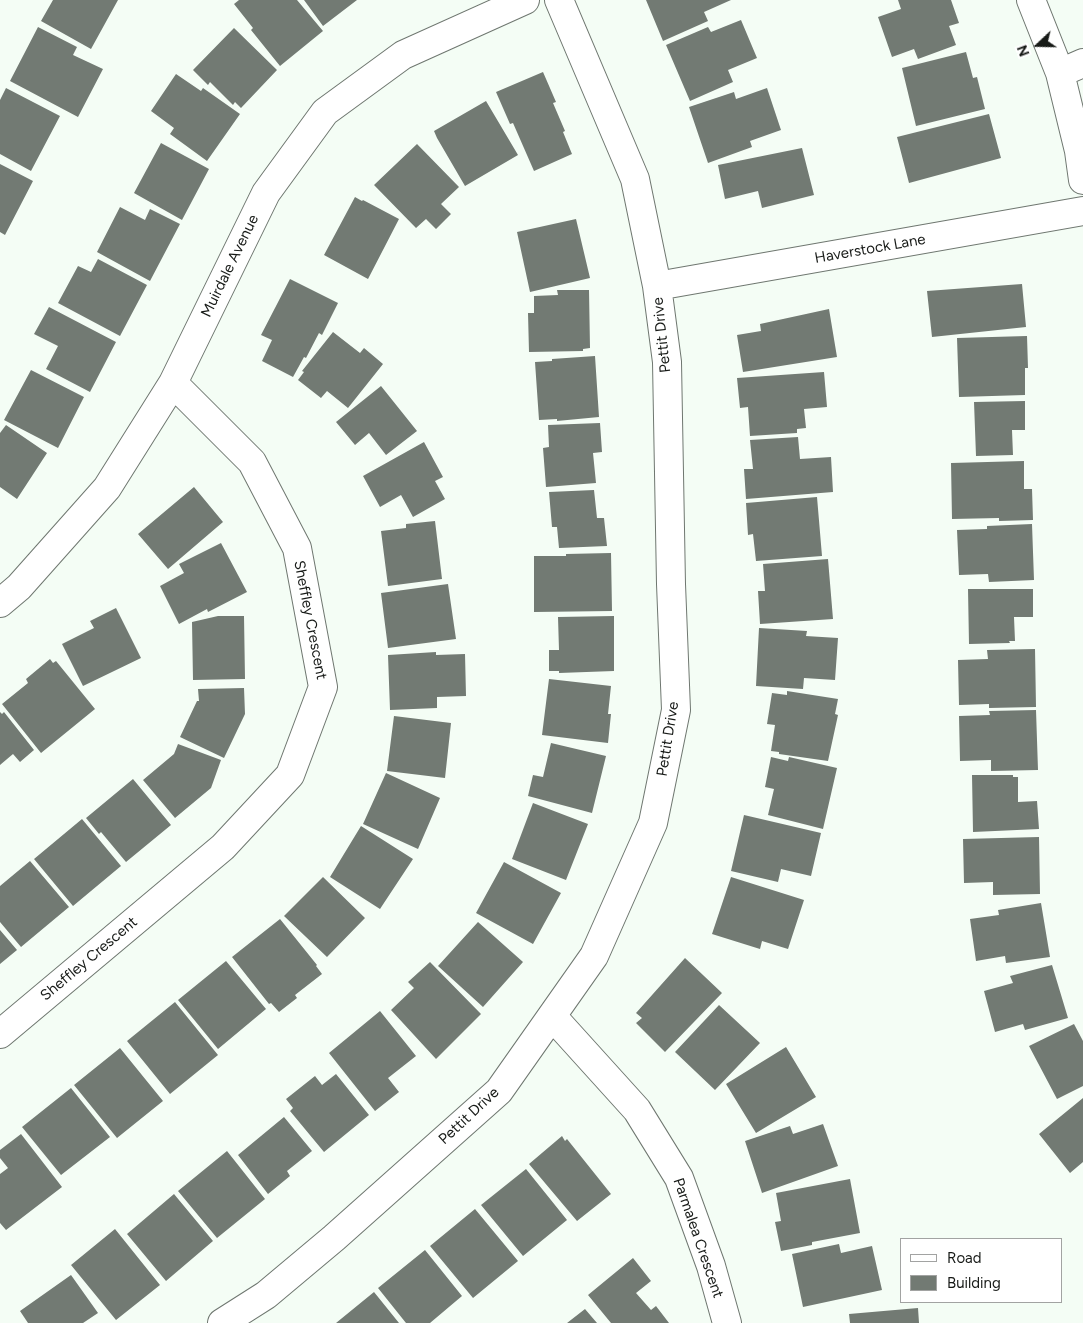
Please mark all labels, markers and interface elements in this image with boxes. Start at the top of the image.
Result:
north arrow [1013,20,1063,70]
text: N [1014,42,1033,59]
street label: Muirdale Avenue [197,212,263,320]
street label: Haverstock Lane [813,230,927,268]
street label: Pettit Drive [649,296,675,374]
street label: Sheffley Crescent [290,559,330,681]
street label: Pettit Drive [653,700,683,778]
street label: Sheffley Crescent [37,913,141,1005]
street label: Pettit Drive [435,1084,503,1148]
street label: Parmalea Crescent [669,1176,727,1300]
legend [900,1238,1063,1303]
text: Road [947,1249,982,1267]
text: Building [947,1274,1001,1292]

